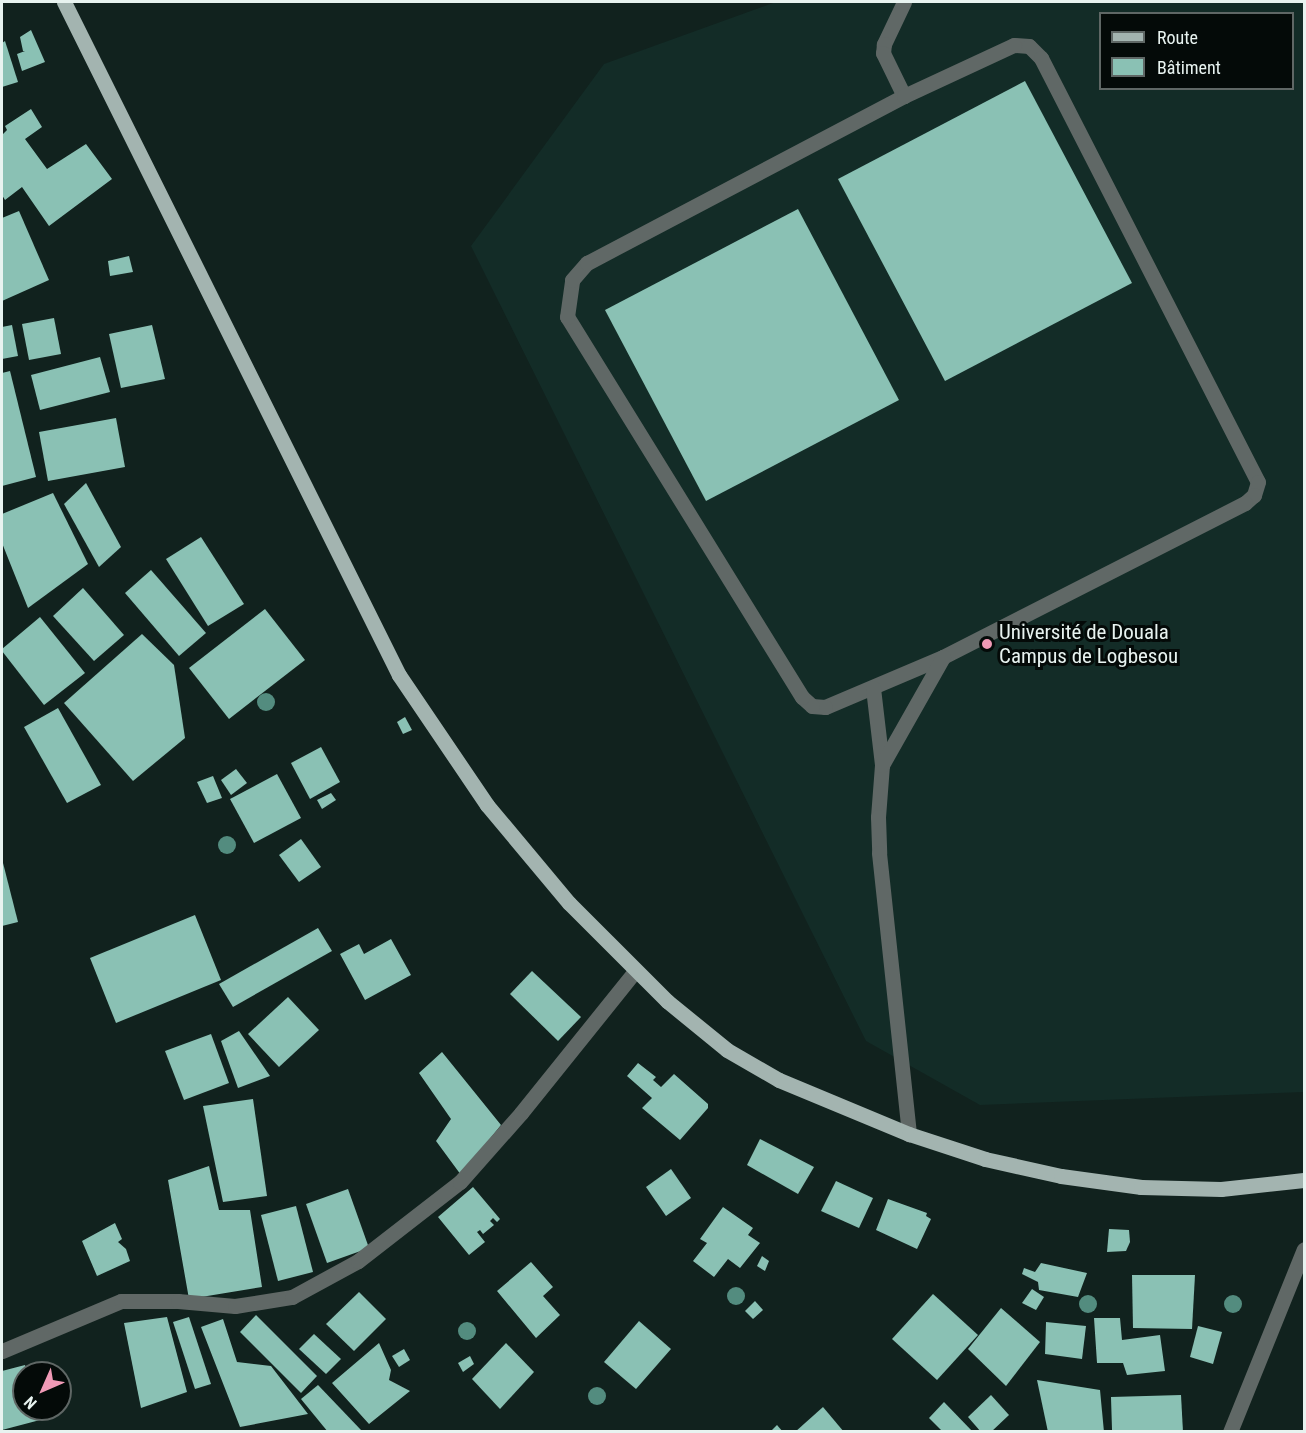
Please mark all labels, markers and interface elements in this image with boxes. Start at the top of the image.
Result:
legend [1099,12,1294,90]
text: Route [1157,27,1198,48]
text: Bâtiment [1157,57,1221,78]
place label: Université de Douala Campus de Logbesou [999,619,1178,669]
marker: Université de Douala Campus de Logbesou [980,637,994,651]
north arrow [12,1361,72,1421]
text: N [20,1392,41,1413]

